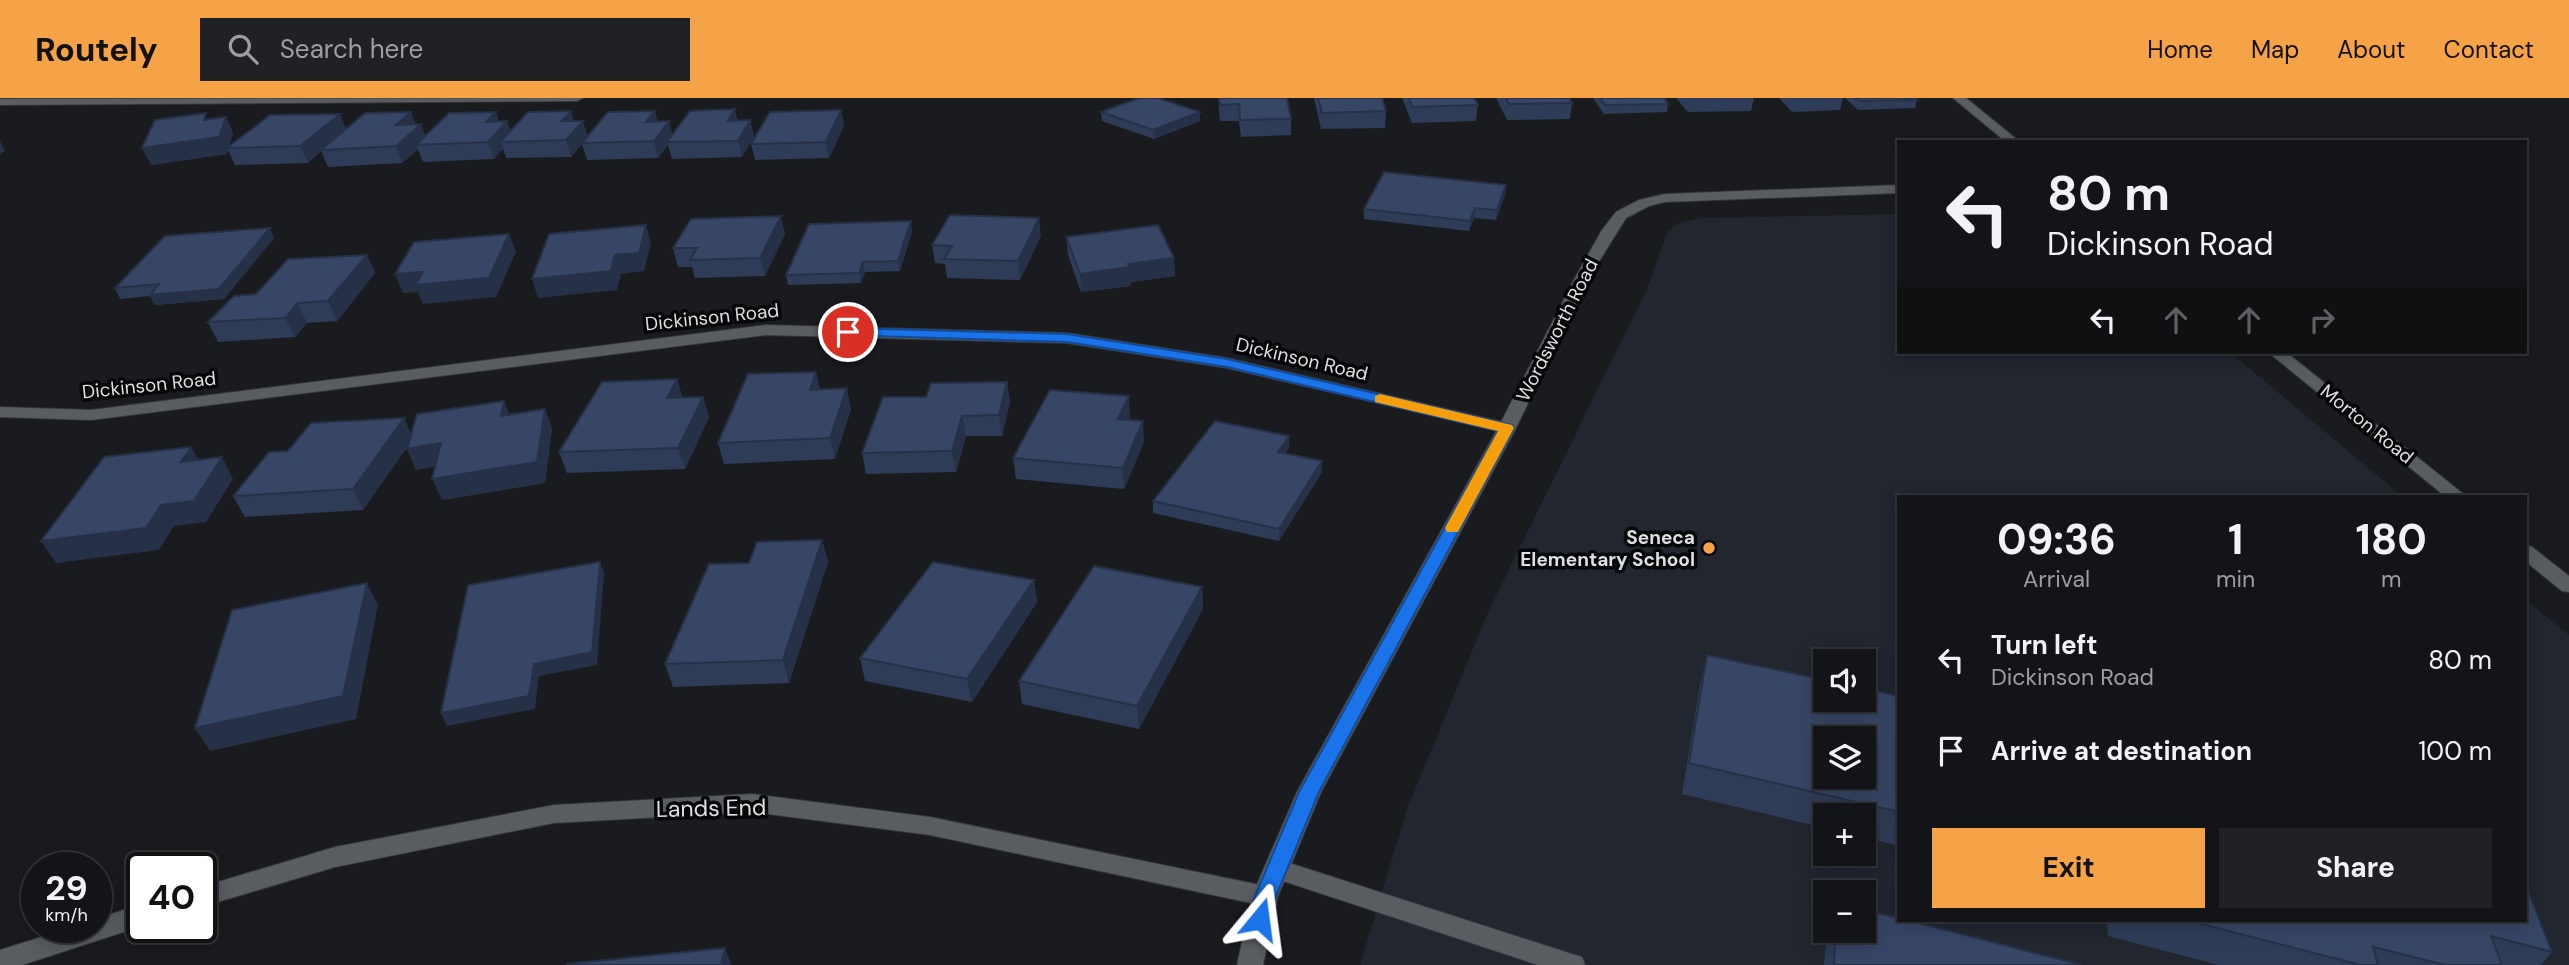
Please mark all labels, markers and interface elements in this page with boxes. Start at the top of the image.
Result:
search box [200,18,690,81]
text: Routely [35,28,158,71]
icon: search [224,30,262,68]
text: Search here [280,32,423,66]
text: Home [2147,34,2213,65]
text: Map [2251,34,2299,65]
text: About [2337,34,2406,65]
text: Contact [2444,34,2534,65]
text: 80 m [2047,161,2170,225]
icon: left [1932,168,2023,259]
text: Dickinson Road [2047,223,2274,265]
street label: Wordsworth Road [1510,255,1604,405]
street label: Dickinson Road [644,298,780,336]
icon: left [2084,301,2122,339]
icon: ahead [2157,301,2195,339]
icon: ahead [2230,301,2268,339]
icon: right [2303,301,2341,339]
pin [818,302,878,362]
icon: arrive [829,313,867,351]
street label: Dickinson Road [1234,332,1370,386]
street label: Dickinson Road [81,366,217,404]
street label: Morton Road [2315,379,2419,469]
text: 09:36 [1997,512,2116,567]
text: 1 [2228,512,2243,567]
text: 180 [2355,512,2427,567]
place label: Seneca Elementary School [1520,525,1695,572]
marker: Seneca Elementary School [1701,540,1717,556]
text: Arrival [2023,564,2090,594]
text: min [2216,564,2255,594]
text: m [2381,564,2401,594]
text: Turn left [1991,628,2098,662]
icon: left [1932,641,1970,679]
text: 80 m [2428,643,2492,677]
map controls [1813,649,1876,943]
button: sound [1813,649,1876,712]
text: Dickinson Road [1991,662,2154,692]
button: layers [1813,726,1876,789]
icon: arrive [1932,732,1970,770]
text: Arrive at destination [1991,734,2252,768]
text: 100 m [2418,734,2492,768]
street label: Lands End [655,792,767,824]
button: + [1813,803,1876,866]
button: Exit [1932,828,2205,908]
button: Share [2219,828,2492,908]
speed limit sign: 40 [126,852,217,943]
text: 29 [45,865,88,911]
button: − [1813,880,1876,943]
position arrow [1223,882,1297,956]
text: km/h [45,903,88,927]

